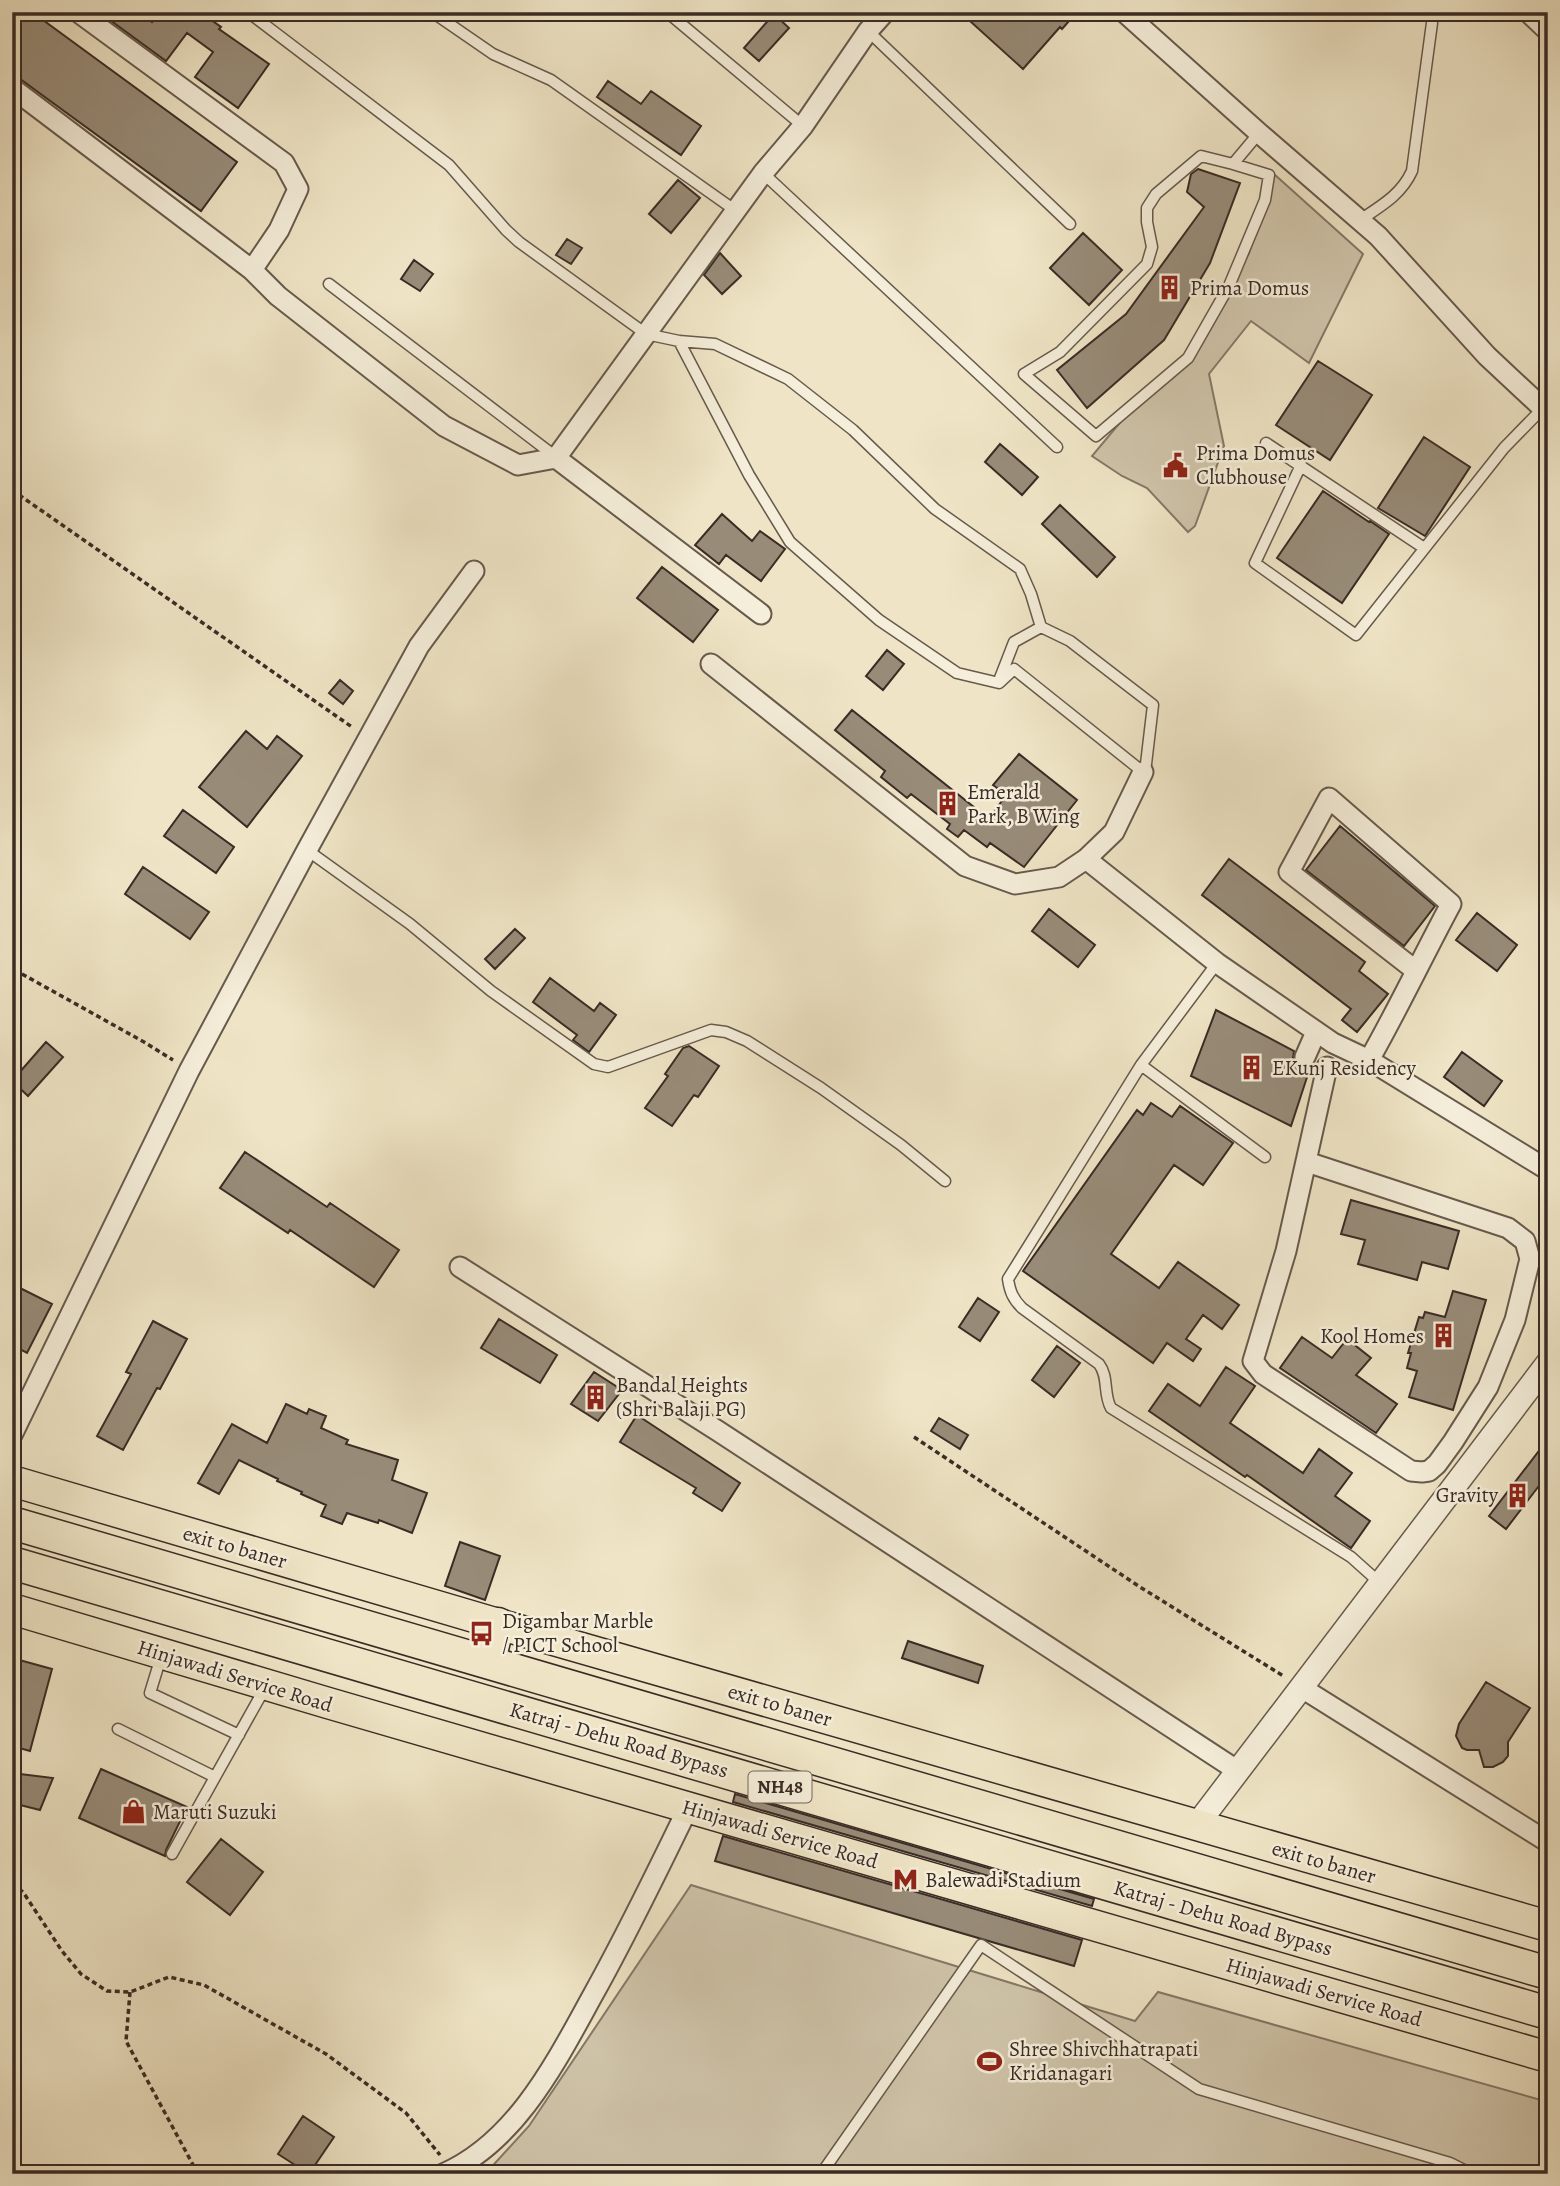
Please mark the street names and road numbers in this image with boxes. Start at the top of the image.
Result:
street label: exit to baner [180,1519,290,1575]
street label: Hinjawadi Service Road [134,1633,337,1719]
street label: exit to baner [725,1677,835,1733]
street label: Katraj - Dehu Road Bypass [506,1695,732,1785]
road number: NH48 [748,1772,812,1802]
street label: Hinjawadi Service Road [679,1793,882,1876]
street label: exit to baner [1269,1834,1379,1890]
street label: Katraj - Dehu Road Bypass [1110,1873,1336,1963]
street label: Hinjawadi Service Road [1223,1951,1426,2034]

